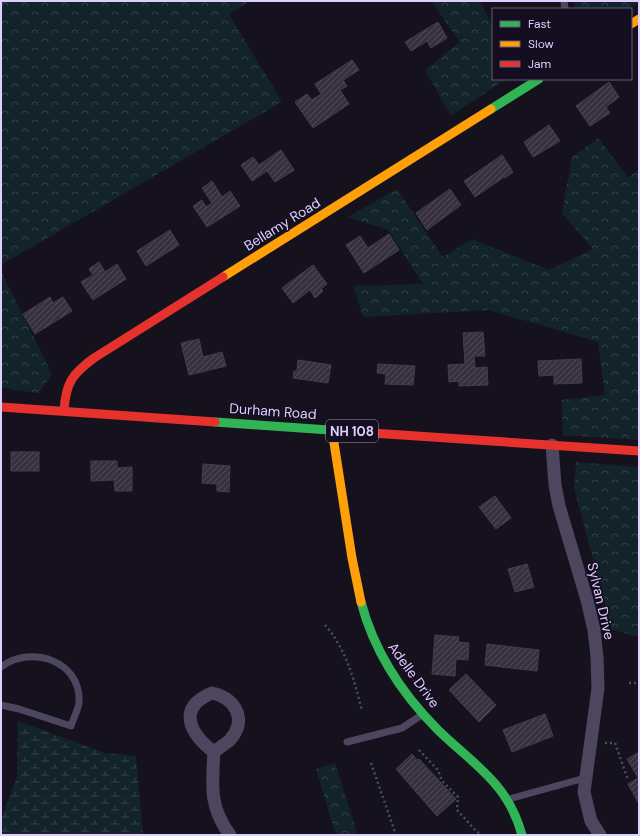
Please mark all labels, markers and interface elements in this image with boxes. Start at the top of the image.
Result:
legend [492,8,632,80]
text: Fast [528,16,551,32]
text: Slow [528,36,554,52]
text: Jam [528,56,551,72]
street label: Bellamy Road [240,193,324,255]
street label: Durham Road [229,399,317,423]
road number: NH 108 [326,420,378,442]
street label: Sylvan Drive [583,561,619,641]
street label: Adelle Drive [384,639,444,711]

